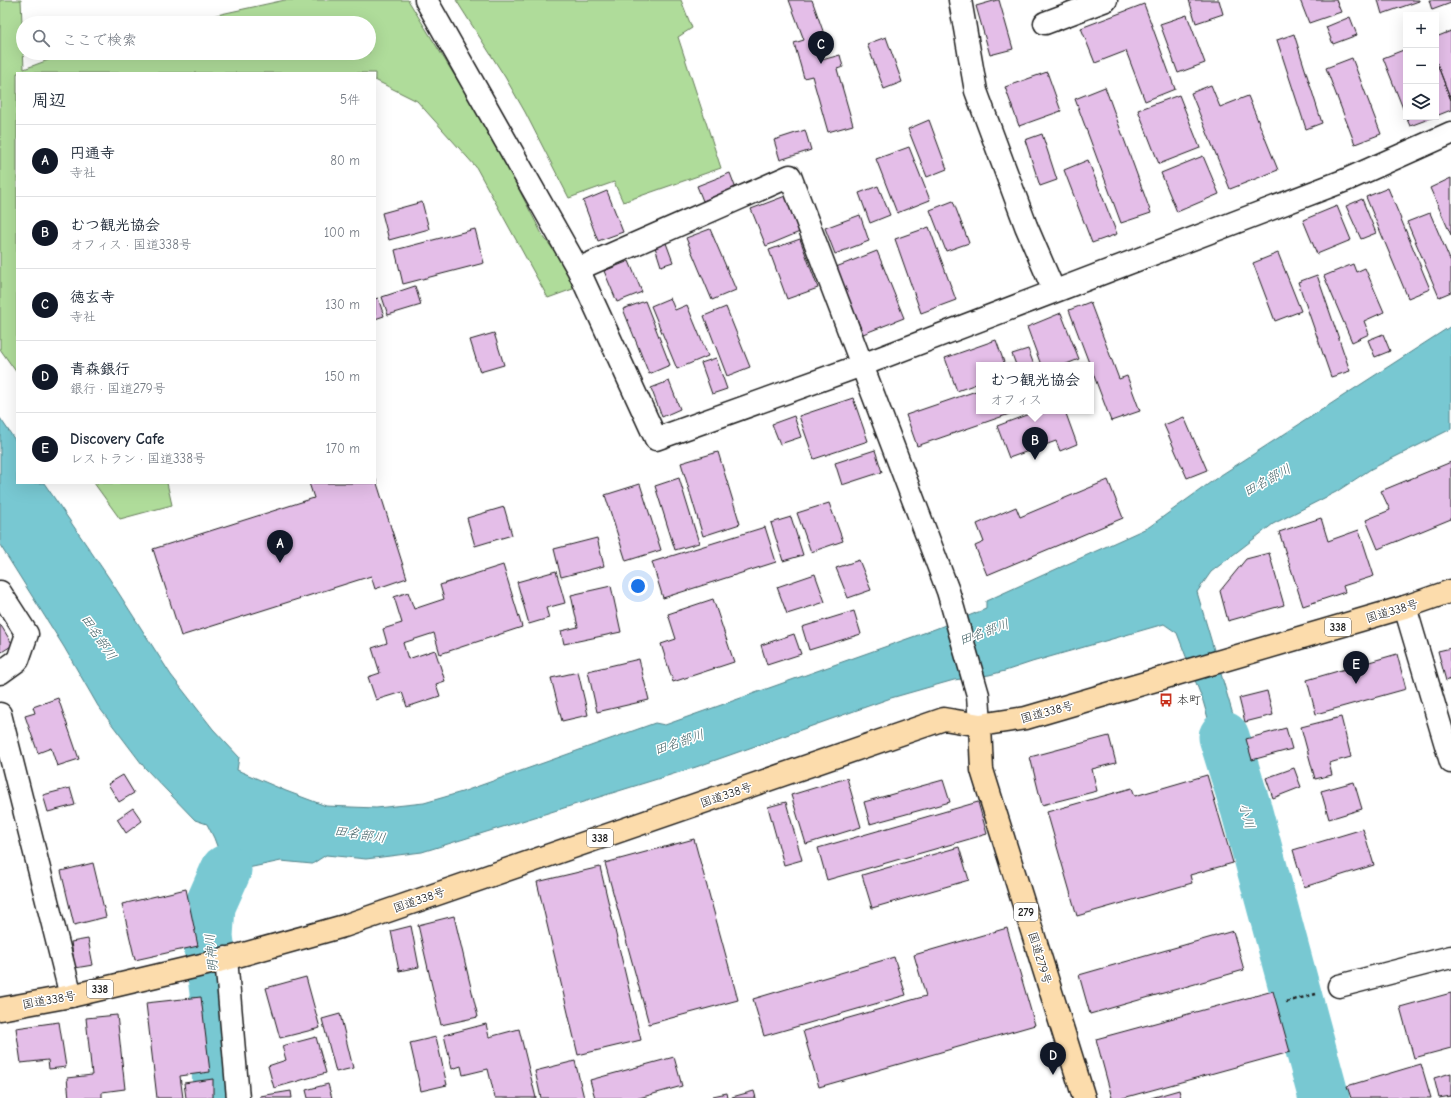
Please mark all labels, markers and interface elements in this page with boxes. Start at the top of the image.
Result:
map controls [1403,12,1439,120]
button: + [1403,12,1439,48]
search box [16,16,376,60]
icon: search [30,27,52,49]
text: ここで検索 [62,31,137,49]
pin: C [808,31,834,64]
button: − [1403,48,1439,84]
button: layers [1403,84,1439,120]
text: 周辺 [32,91,66,110]
text: 5件 [340,92,360,107]
text: 円通寺 [70,144,115,162]
text: A [41,153,49,168]
text: 80 m [330,153,360,168]
text: 寺社 [70,165,96,180]
text: むつ観光協会 [70,216,160,234]
text: B [41,225,49,240]
text: 100 m [324,225,360,240]
text: オフィス · 国道338号 [70,237,192,252]
text: 徳玄寺 [70,288,115,306]
text: C [41,297,49,312]
text: 130 m [325,297,360,312]
text: 寺社 [70,309,96,324]
text: 青森銀行 [70,360,130,378]
popup [976,362,1094,414]
text: D [41,369,49,384]
text: 150 m [325,369,360,384]
text: むつ観光協会 [990,371,1080,389]
text: 銀行 · 国道279号 [70,381,166,396]
text: オフィス [990,392,1042,407]
pin: B [1022,427,1048,460]
text: Discovery Cafe [70,430,164,448]
text: E [41,441,49,456]
text: 170 m [326,441,360,456]
text: レストラン · 国道338号 [70,451,206,466]
water label: 田名部川 [1241,461,1293,499]
pin: A [267,530,293,563]
your location [628,576,648,596]
street label: 国道338号 [1364,596,1420,626]
water label: 田名部川 [78,611,120,663]
water label: 田名部川 [957,616,1011,648]
road number: 338 [1325,618,1351,636]
pin: E [1343,651,1369,684]
bus stop icon: 本町 [1158,692,1174,708]
place label: 本町 [1177,693,1201,707]
street label: 国道338号 [1019,698,1075,726]
water label: 田名部川 [652,726,706,758]
street label: 国道338号 [698,780,754,810]
water label: 小川 [1236,801,1258,831]
water label: 田名部川 [333,823,387,845]
road number: 338 [587,829,613,847]
street label: 国道338号 [391,885,447,915]
road number: 279 [1014,903,1038,921]
street label: 国道279号 [1025,930,1055,986]
water label: 明神川 [202,933,220,973]
road number: 338 [87,980,113,998]
street label: 国道338号 [21,988,77,1012]
pin: D [1040,1042,1066,1075]

